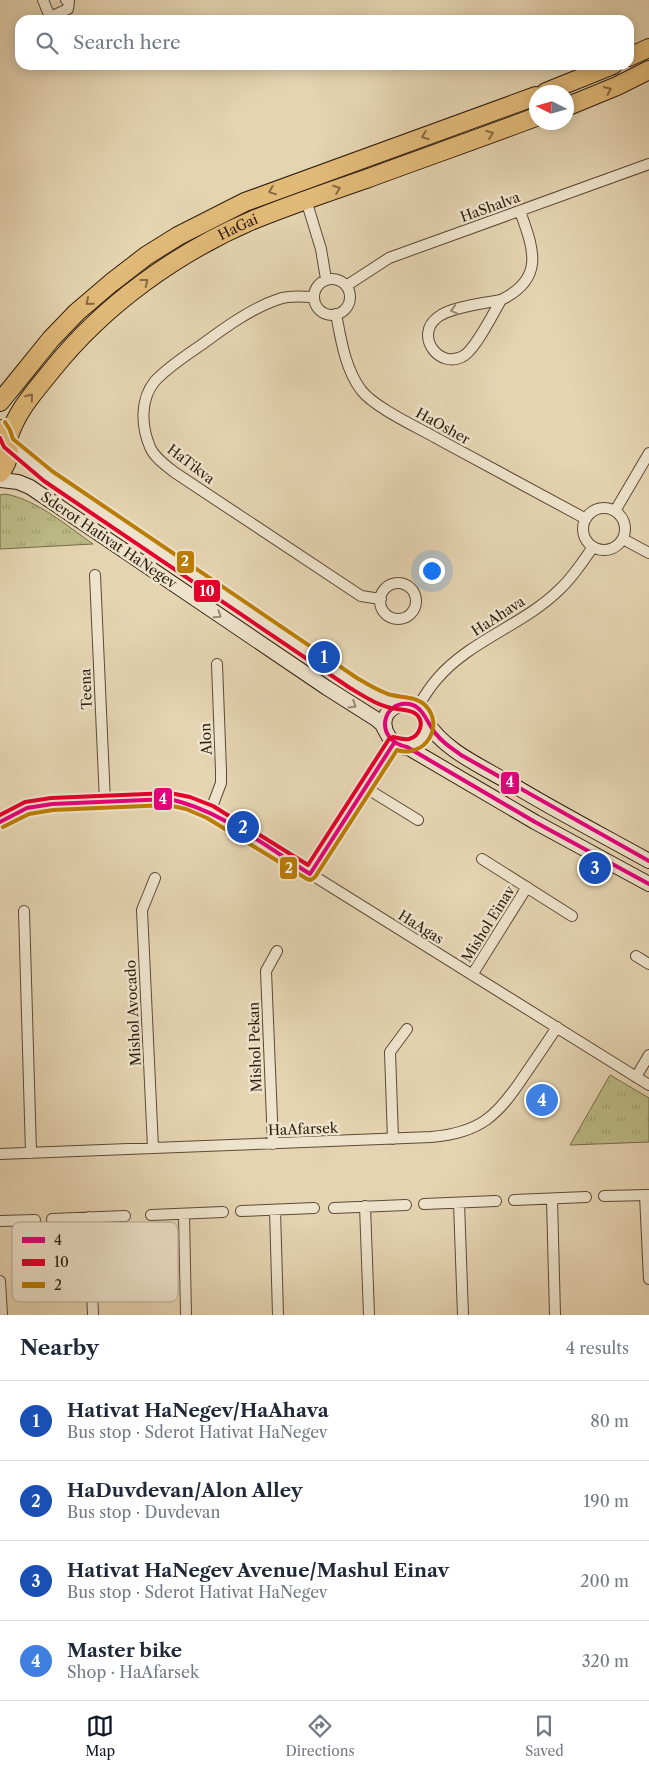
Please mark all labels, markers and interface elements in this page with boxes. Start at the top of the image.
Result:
search box [15,15,634,70]
icon: search [33,29,61,57]
text: Search here [73,31,181,54]
north arrow [529,85,574,130]
one-way arrow [603,85,612,96]
one-way arrow [421,130,429,140]
one-way arrow [486,130,494,140]
one-way arrow [268,185,277,195]
one-way arrow [333,185,341,195]
street label: HaShalva [458,188,523,226]
street label: HaGai [215,210,260,244]
one-way arrow [139,280,148,288]
one-way arrow [86,296,95,305]
one-way arrow [450,305,458,315]
one-way arrow [25,394,33,403]
street label: HaOsher [413,404,473,448]
street label: HaTikva [164,440,219,488]
street label: Sderot Hativat HaNegev [38,488,181,592]
line badge: 2 [176,550,195,574]
text: 2 [181,552,189,570]
your location [419,558,445,584]
line badge: 10 [193,579,221,603]
text: 10 [199,582,215,600]
street label: HaAhava [468,592,529,640]
one-way arrow [213,609,222,618]
pin: 1 [308,638,340,676]
street label: Teena [76,668,96,710]
one-way arrow [348,699,357,709]
street label: Alon [196,722,216,756]
line badge: 4 [500,771,520,795]
text: 4 [506,773,514,791]
line badge: 4 [153,787,173,811]
text: 4 [159,790,167,808]
pin: 2 [227,808,259,846]
pin: 3 [579,849,611,887]
line badge: 2 [279,856,298,880]
text: 2 [285,859,293,877]
street label: Mishol Einav [457,882,519,966]
street label: HaAgas [395,906,447,948]
street label: Mishol Avocado [121,959,145,1067]
street label: Mishol Pekan [244,1001,266,1092]
pin: 4 [526,1081,558,1119]
street label: HaAfarsek [268,1119,339,1139]
legend [12,1222,178,1302]
text: 4 [54,1231,62,1249]
text: 10 [54,1253,69,1271]
text: 2 [54,1276,62,1294]
text: Nearby [20,1335,99,1360]
text: 4 results [566,1338,629,1358]
text: Hativat HaNegev/HaAhava [67,1399,329,1422]
text: 1 [32,1411,40,1431]
text: 80 m [590,1411,629,1431]
text: Bus stop · Sderot Hativat HaNegev [67,1422,327,1442]
text: HaDuvdevan/Alon Alley [67,1479,302,1502]
text: 2 [31,1491,41,1511]
text: 190 m [584,1491,629,1511]
text: Bus stop · Duvdevan [67,1502,220,1522]
text: Hativat HaNegev Avenue/Mashul Einav [67,1559,449,1582]
text: 3 [31,1571,41,1591]
text: 200 m [580,1571,629,1591]
text: Bus stop · Sderot Hativat HaNegev [67,1582,327,1602]
text: Master bike [67,1639,182,1662]
text: 4 [31,1651,41,1671]
text: 320 m [582,1651,629,1671]
text: Shop · HaAfarsek [67,1662,199,1682]
tab: Map [85,1712,115,1760]
tab: Directions [285,1712,355,1760]
tab: Saved [525,1712,564,1760]

